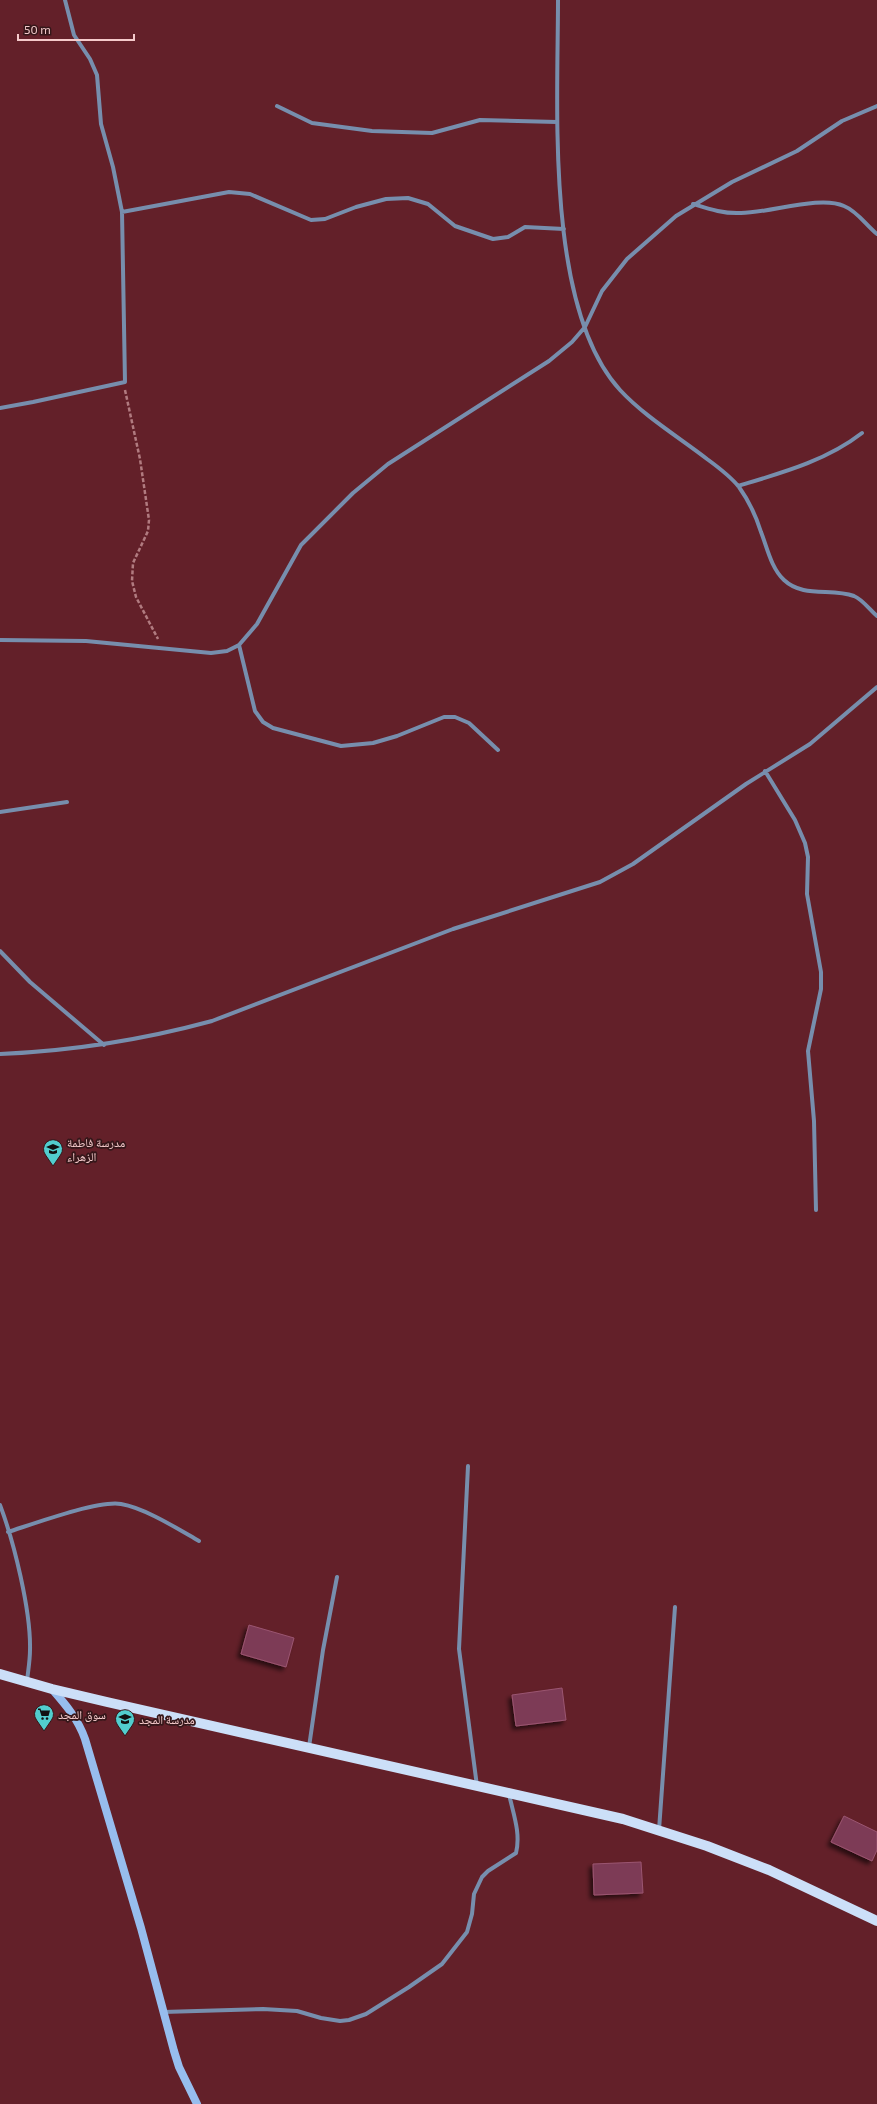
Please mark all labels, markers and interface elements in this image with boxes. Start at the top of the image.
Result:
scale bar [18,16,134,42]
text: 50 m [24,22,51,36]
place label: مدرسة فاطمة الزهراء [67,1135,125,1163]
school or university icon: مدرسة فاطمة الزهراء [42,1138,64,1166]
supermarket icon: سوق المجد [33,1703,55,1731]
place label: سوق المجد [58,1707,106,1722]
school or university icon: مدرسة المجد [114,1708,136,1736]
place label: مدرسة المجد [139,1712,195,1727]

